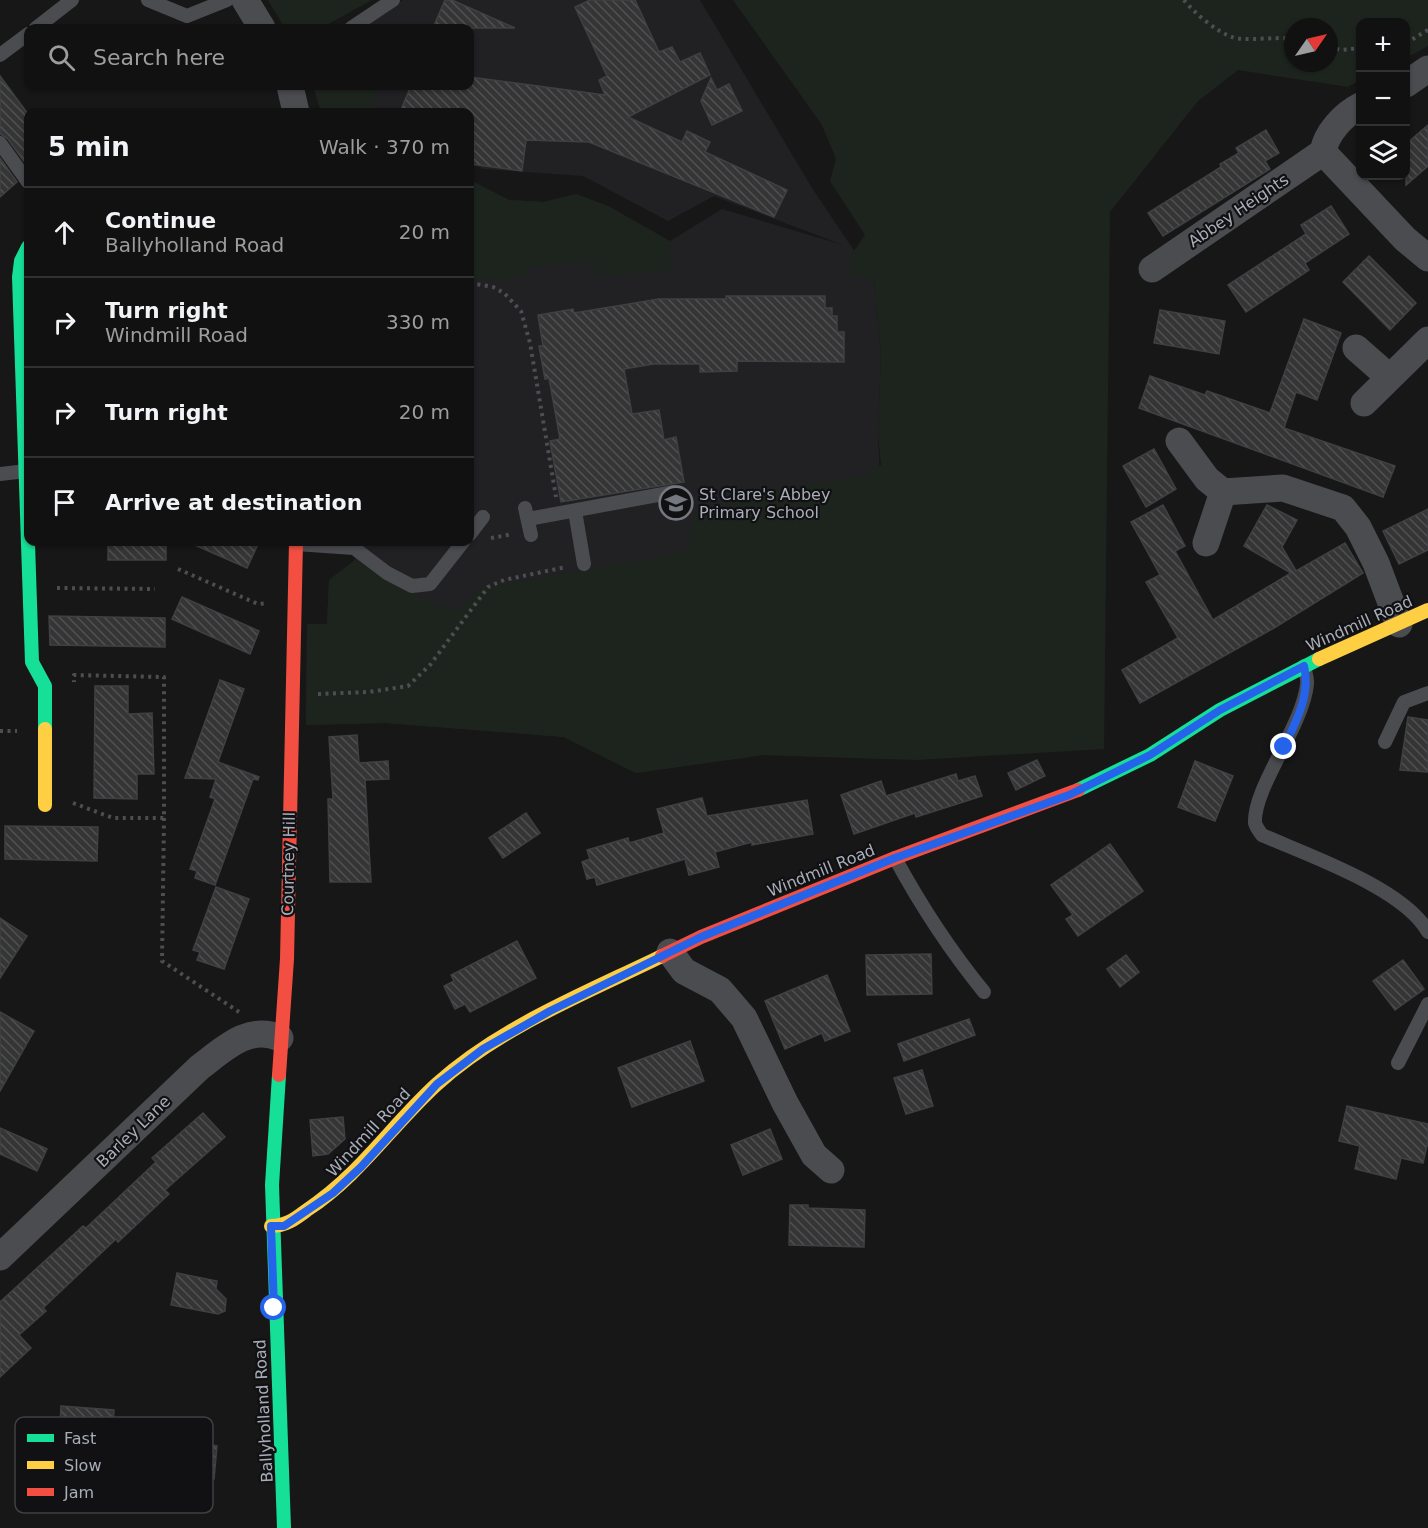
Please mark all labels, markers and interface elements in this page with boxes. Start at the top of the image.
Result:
north arrow [1284,18,1338,72]
map controls [1356,18,1410,180]
button: + [1356,18,1410,72]
search box [24,24,474,90]
icon: search [45,41,78,74]
text: Search here [93,45,225,70]
button: − [1356,72,1410,126]
button: layers [1356,126,1410,180]
text: 5 min [48,132,130,162]
text: Walk · 370 m [319,135,450,159]
street label: Abbey Heights [1185,170,1292,251]
text: Continue [105,208,216,233]
icon: ahead [48,216,81,249]
text: 20 m [399,220,450,244]
text: Ballyholland Road [105,233,284,257]
text: Turn right [105,298,228,323]
icon: right [48,306,81,339]
text: 330 m [386,310,450,334]
text: Windmill Road [105,323,248,347]
icon: right [48,396,81,429]
text: Turn right [105,400,228,425]
text: 20 m [399,400,450,424]
school or university icon: St Clare's Abbey Primary School [658,485,694,521]
place label: St Clare's Abbey Primary School [699,485,830,522]
icon: arrive [48,486,81,519]
text: Arrive at destination [105,490,362,515]
street label: Windmill Road [1303,592,1415,655]
route end [1270,733,1296,759]
street label: Courtney Hill [278,812,299,916]
street label: Windmill Road [765,840,878,901]
street label: Windmill Road [322,1084,414,1181]
street label: Barley Lane [93,1092,174,1171]
route start [260,1294,286,1320]
street label: Ballyholland Road [250,1339,277,1483]
legend [15,1417,213,1513]
text: Fast [64,1429,96,1448]
text: Slow [64,1456,101,1475]
text: Jam [63,1483,94,1502]

